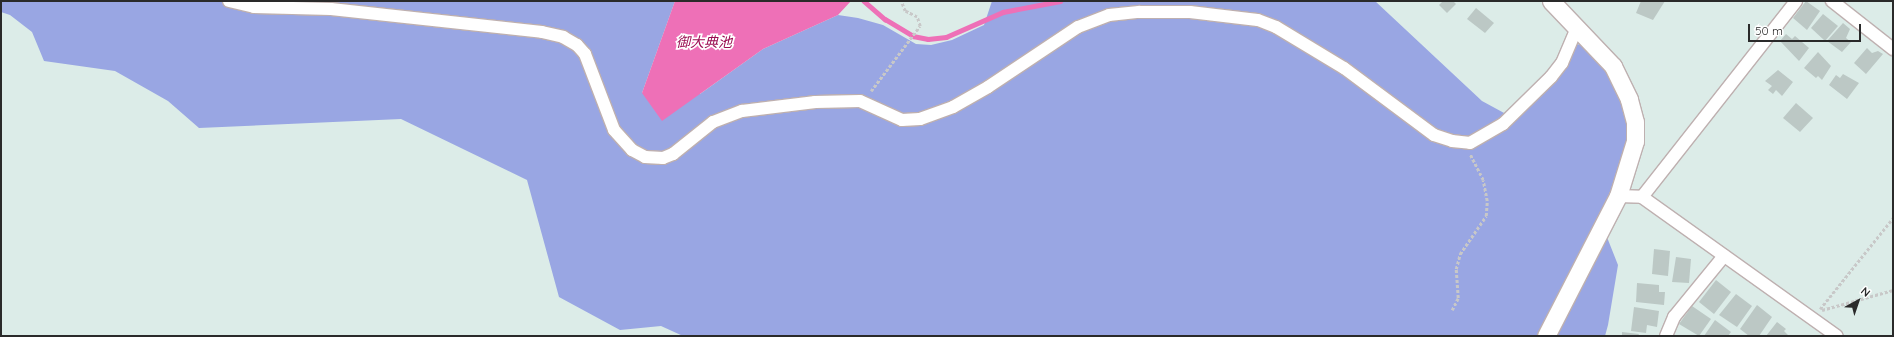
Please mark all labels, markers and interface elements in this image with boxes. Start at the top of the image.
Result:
scale bar [1750,16,1863,42]
text: 50 m [1755,23,1783,38]
water label: 御大典池 [676,34,732,50]
north arrow [1838,281,1878,321]
text: N [1858,284,1873,300]

